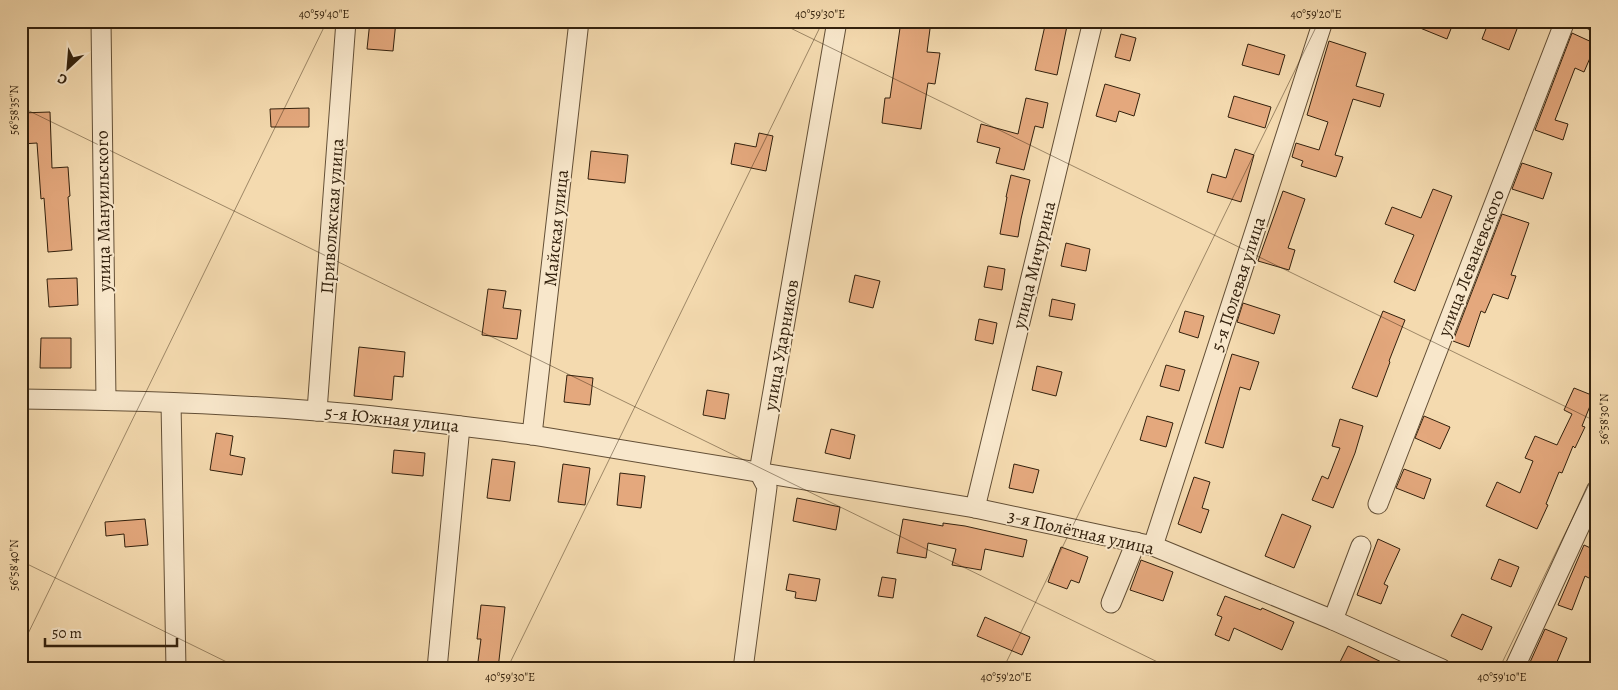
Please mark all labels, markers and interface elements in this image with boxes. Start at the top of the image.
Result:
text: 40°59'40"E [299,6,349,22]
text: 40°59'30"E [795,6,845,22]
text: 40°59'20"E [1291,6,1341,22]
north arrow [42,42,92,92]
text: С [54,69,71,90]
text: 56°58'35"N [6,85,22,135]
street label: улица Мануильского [90,130,116,293]
street label: Приволжская улица [315,137,349,295]
street label: Майская улица [538,168,574,288]
street label: улица Леваневского [1432,186,1510,341]
street label: улица Мичурина [1006,198,1062,332]
street label: 5-я Полевая улица [1205,213,1271,354]
street label: улица Ударников [757,278,804,413]
text: 56°58'30"N [1596,393,1612,445]
street label: 5-я Южная улица [324,400,461,438]
street label: 3-я Полётная улица [1005,503,1157,561]
text: 56°58'40"N [6,539,22,591]
scale bar [45,615,178,647]
text: 50 m [52,623,82,643]
text: 40°59'30"E [485,669,535,685]
text: 40°59'20"E [981,669,1031,685]
text: 40°59'10"E [1477,669,1527,685]

